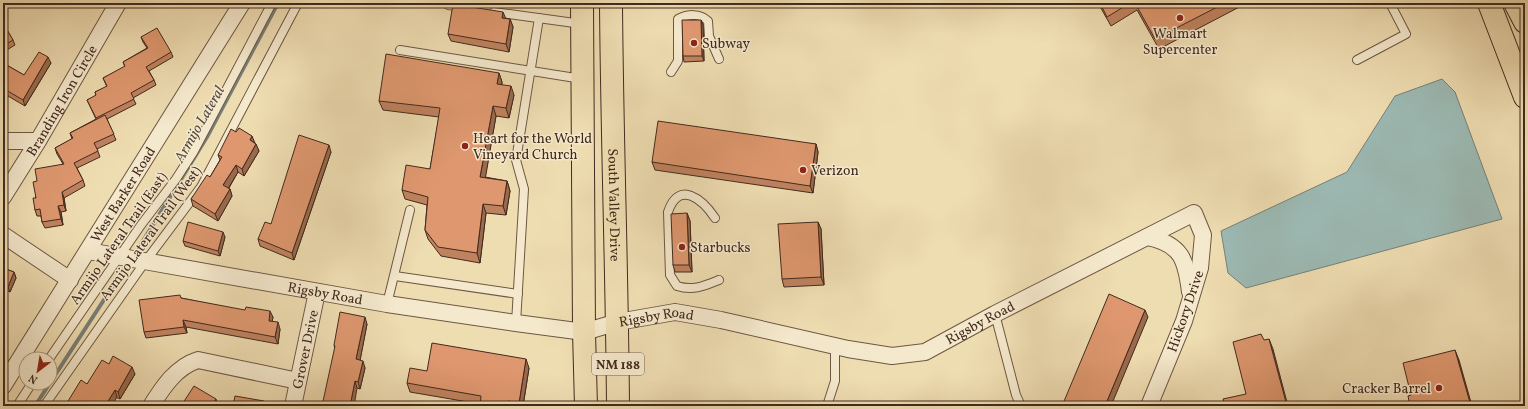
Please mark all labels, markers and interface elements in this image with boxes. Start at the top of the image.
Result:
marker: Walmart Supercenter [1175,13,1185,23]
place label: Walmart Supercenter [1143,25,1217,60]
place label: Subway [702,35,751,54]
marker: Subway [689,38,699,48]
street label: Branding Iron Circle [23,42,103,160]
water label: Armijo Lateral [169,82,231,168]
place label: Heart for the World Vineyard Church [473,130,592,165]
marker: Heart for the World Vineyard Church [460,141,470,151]
street label: West Barker Road [87,144,161,246]
street label: South Valley Drive [602,148,624,262]
place label: Verizon [811,162,859,181]
street label: Armijo Lateral Trail (West) [96,163,207,305]
marker: Verizon [798,165,808,175]
street label: Armijo Lateral Trail (East) [66,169,172,309]
place label: Starbucks [690,239,751,258]
marker: Starbucks [677,242,687,252]
street label: Hickory Drive [1164,268,1209,355]
street label: Rigsby Road [286,279,364,311]
street label: Rigsby Road [942,297,1019,350]
street label: Rigsby Road [617,304,695,333]
street label: Grover Drive [289,308,324,391]
north arrow [18,351,58,391]
road number: NM 188 [592,353,644,375]
text: N [26,370,41,387]
place label: Cracker Barrel [1342,380,1431,399]
marker: Cracker Barrel [1434,383,1444,393]

